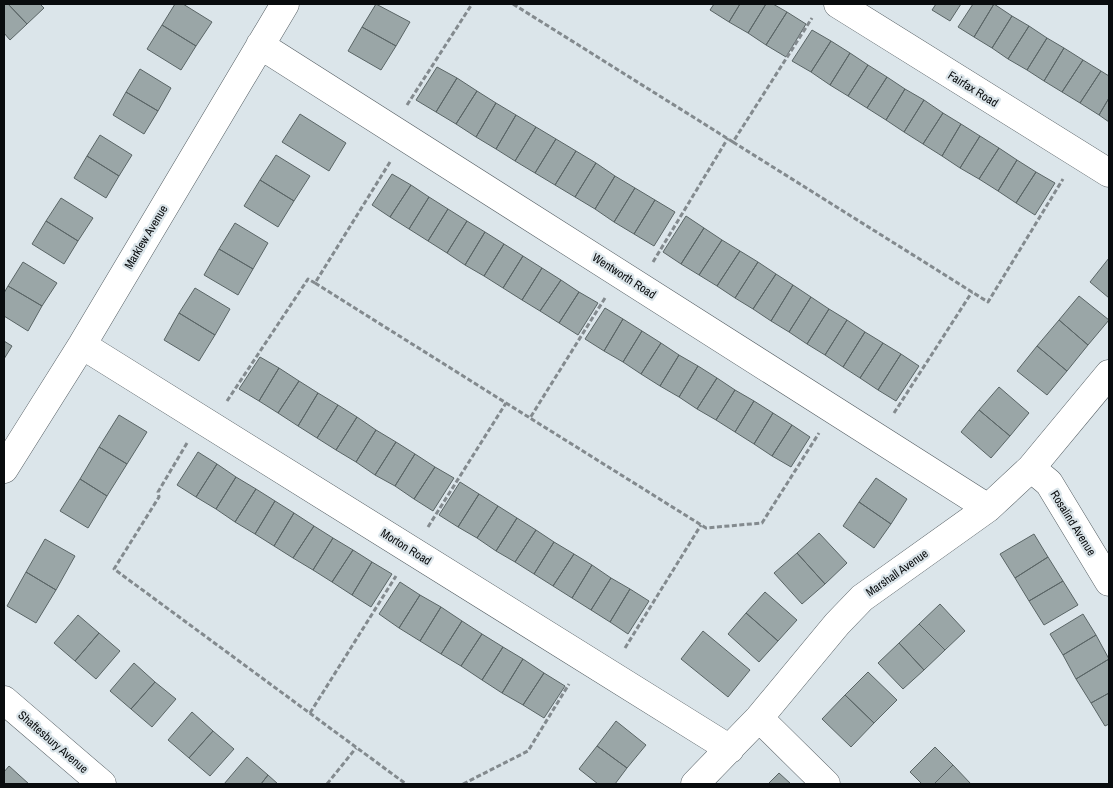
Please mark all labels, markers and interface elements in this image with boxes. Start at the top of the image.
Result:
street label: Fairfax Road [945,67,1001,111]
street label: Marklew Avenue [121,202,171,272]
street label: Wentworth Road [589,249,659,303]
street label: Rosalind Avenue [1047,487,1099,559]
street label: Morton Road [378,525,434,569]
street label: Marshall Avenue [863,546,931,600]
street label: Shaftesbury Avenue [15,707,91,777]

